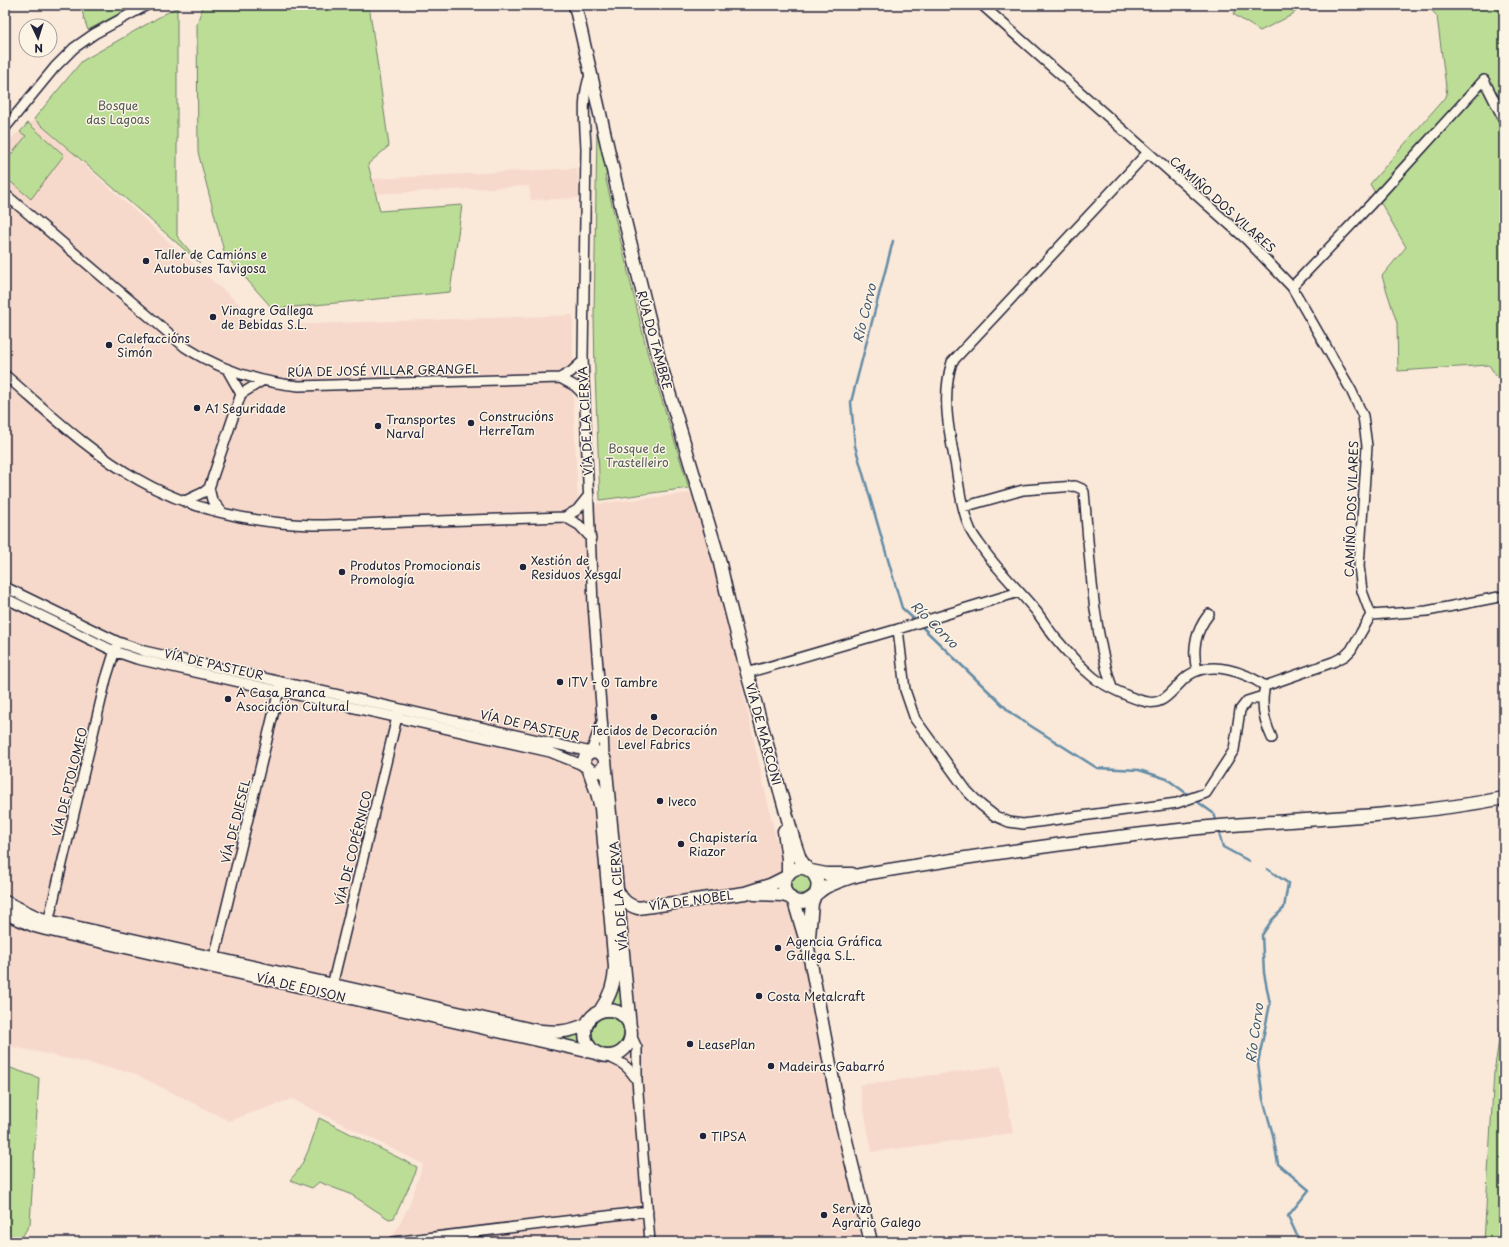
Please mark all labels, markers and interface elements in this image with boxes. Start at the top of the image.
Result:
north arrow [18,18,58,58]
text: N [34,40,44,57]
park label: Bosque das Lagoas [86,96,150,128]
street label: CAMIÑO DOS VILARES [1166,151,1280,257]
place label: Taller de Camións e Autobuses Tavigosa [154,245,267,277]
marker: Taller de Camións e Autobuses Tavigosa [141,256,151,266]
water label: Río Corvo [848,281,881,344]
street label: RÚA DO TAMBRE [633,288,677,392]
place label: Vinagre Gallega de Bebidas S.L. [221,301,314,333]
marker: Vinagre Gallega de Bebidas S.L. [208,312,218,322]
place label: Calefaccións Simón [117,329,191,361]
marker: Calefaccións Simón [104,340,114,350]
street label: RÚA DE JOSÉ VILLAR GRANGEL [287,359,479,381]
street label: VÍA DE LA CIERVA [573,366,597,476]
place label: A1 Seguridade [205,399,286,417]
marker: A1 Seguridade [192,403,202,413]
place label: Construcións HerreTam [479,407,554,439]
place label: Transportes Narval [386,410,456,442]
marker: Construcións HerreTam [466,418,476,428]
marker: Transportes Narval [373,421,383,431]
park label: Bosque de Trastelleiro [605,439,669,471]
street label: CAMIÑO DOS VILARES [1340,440,1362,578]
place label: Xestión de Residuos Xesgal [531,551,622,583]
place label: Produtos Promocionais Promología [350,556,481,588]
marker: Xestión de Residuos Xesgal [518,562,528,572]
marker: Produtos Promocionais Promología [337,567,347,577]
water label: Río Corvo [907,596,964,653]
street label: VÍA DE PASTEUR [162,644,266,684]
place label: ITV - O Tambre [568,673,658,691]
marker: ITV - O Tambre [555,677,565,687]
street label: VÍA DE MARCONI [742,681,786,787]
place label: A Casa Branca Asociación Cultural [236,683,349,715]
marker: A Casa Branca Asociación Cultural [223,694,233,704]
street label: VÍA DE PASTEUR [478,705,582,745]
marker: Tecidos de Decoración Level Fabrics [649,712,659,722]
place label: Tecidos de Decoración Level Fabrics [591,721,717,753]
street label: VÍA DE PTOLOMEO [47,725,91,839]
street label: VÍA DE DIESEL [216,777,254,865]
street label: VÍA DE COPÉRNICO [330,788,376,908]
place label: Iveco [668,792,697,810]
marker: Iveco [655,796,665,806]
place label: Chapistería Riazor [689,828,758,860]
marker: Chapistería Riazor [676,839,686,849]
street label: VÍA DE LA CIERVA [604,841,632,951]
street label: VÍA DE NOBEL [648,885,735,915]
place label: Agencia Gráfica Gallega S.L. [786,932,882,964]
marker: Agencia Gráfica Gallega S.L. [773,943,783,953]
street label: VÍA DE EDISON [255,968,347,1006]
place label: Costa Metalcraft [767,987,865,1005]
marker: Costa Metalcraft [754,991,764,1001]
water label: Río Corvo [1240,1001,1268,1064]
place label: LeasePlan [698,1035,755,1053]
marker: LeasePlan [685,1039,695,1049]
place label: Madeiras Gabarró [779,1057,885,1075]
marker: Madeiras Gabarró [766,1061,776,1071]
place label: TIPSA [711,1127,747,1145]
marker: TIPSA [698,1131,708,1141]
place label: Servizo Agrario Galego [832,1199,921,1231]
marker: Servizo Agrario Galego [819,1210,829,1220]

